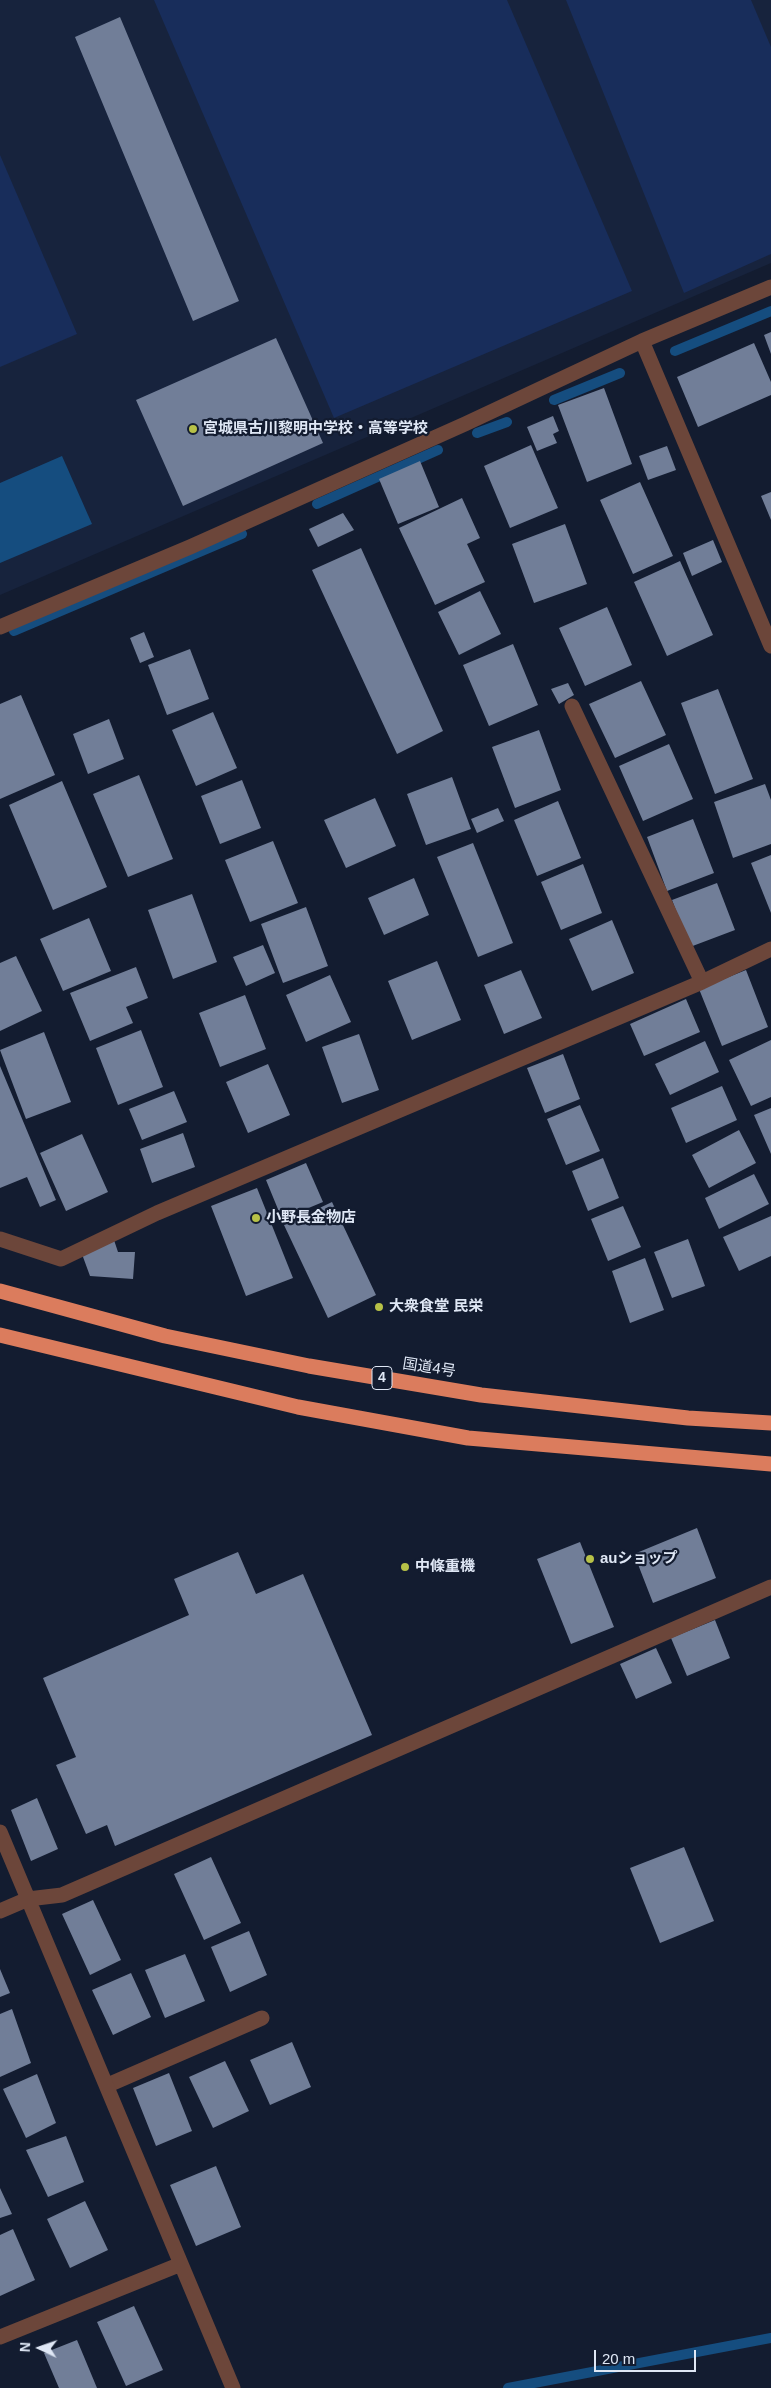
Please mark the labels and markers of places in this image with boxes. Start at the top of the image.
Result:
place label: 宮城県古川黎明中学校・高等学校 [203,420,428,438]
marker: 宮城県古川黎明中学校・高等学校 [187,423,199,435]
place label: 小野長金物店 [266,1209,356,1227]
marker: 小野長金物店 [250,1212,262,1224]
place label: 大衆食堂 民栄 [389,1298,483,1316]
marker: 大衆食堂 民栄 [373,1301,385,1313]
place label: auショップ [600,1550,678,1568]
marker: auショップ [584,1553,596,1565]
place label: 中條重機 [415,1558,475,1576]
marker: 中條重機 [399,1561,411,1573]

